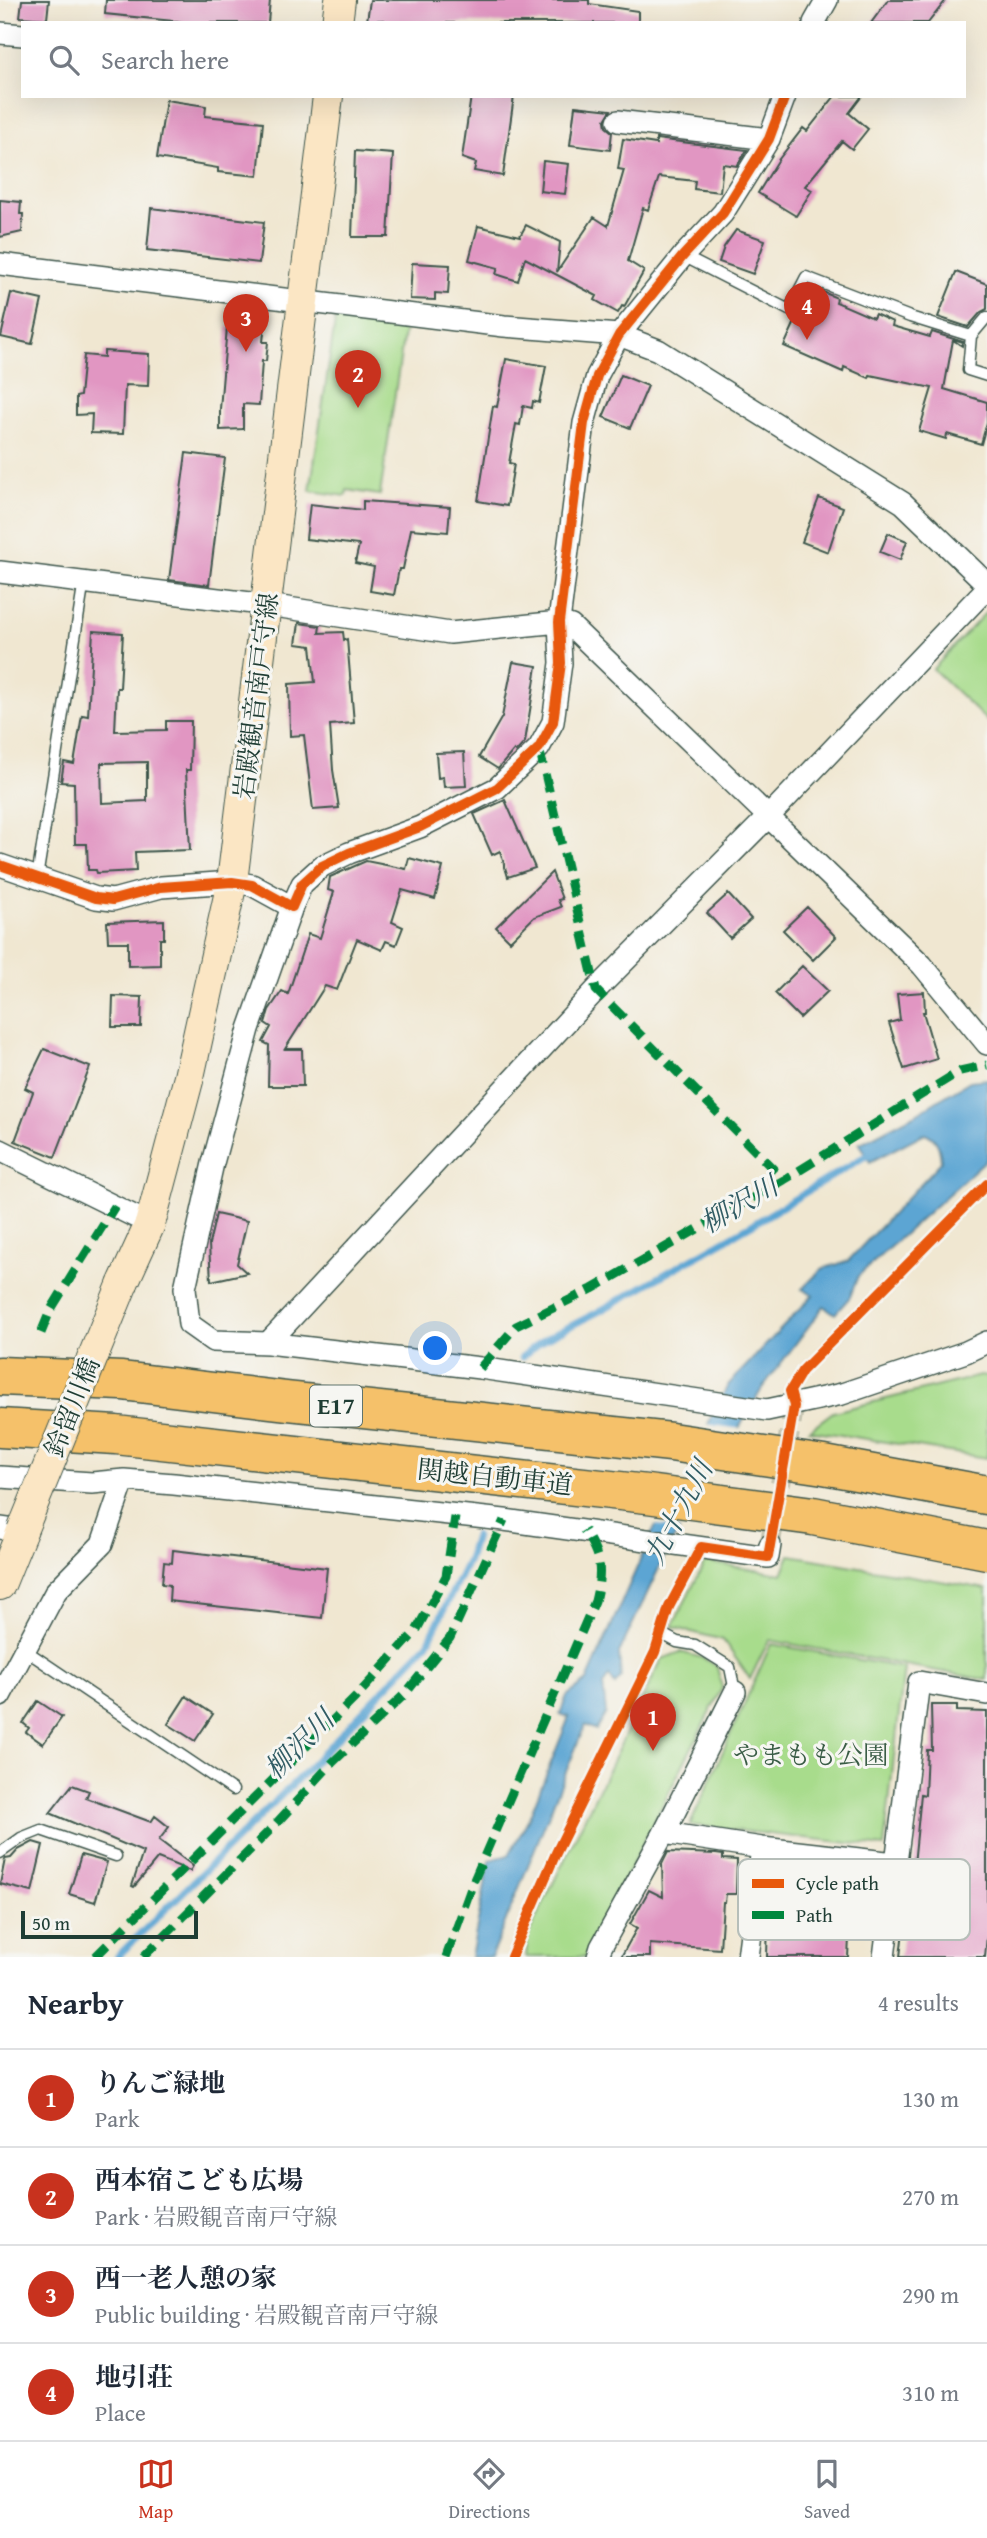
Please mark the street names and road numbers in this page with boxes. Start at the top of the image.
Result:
street label: 岩殿観音南戸守線 [223,590,288,802]
street label: 鈴留川橋 [34,1351,109,1462]
road number: E17 [310,1386,362,1426]
street label: 関越自動車道 [415,1449,575,1504]

